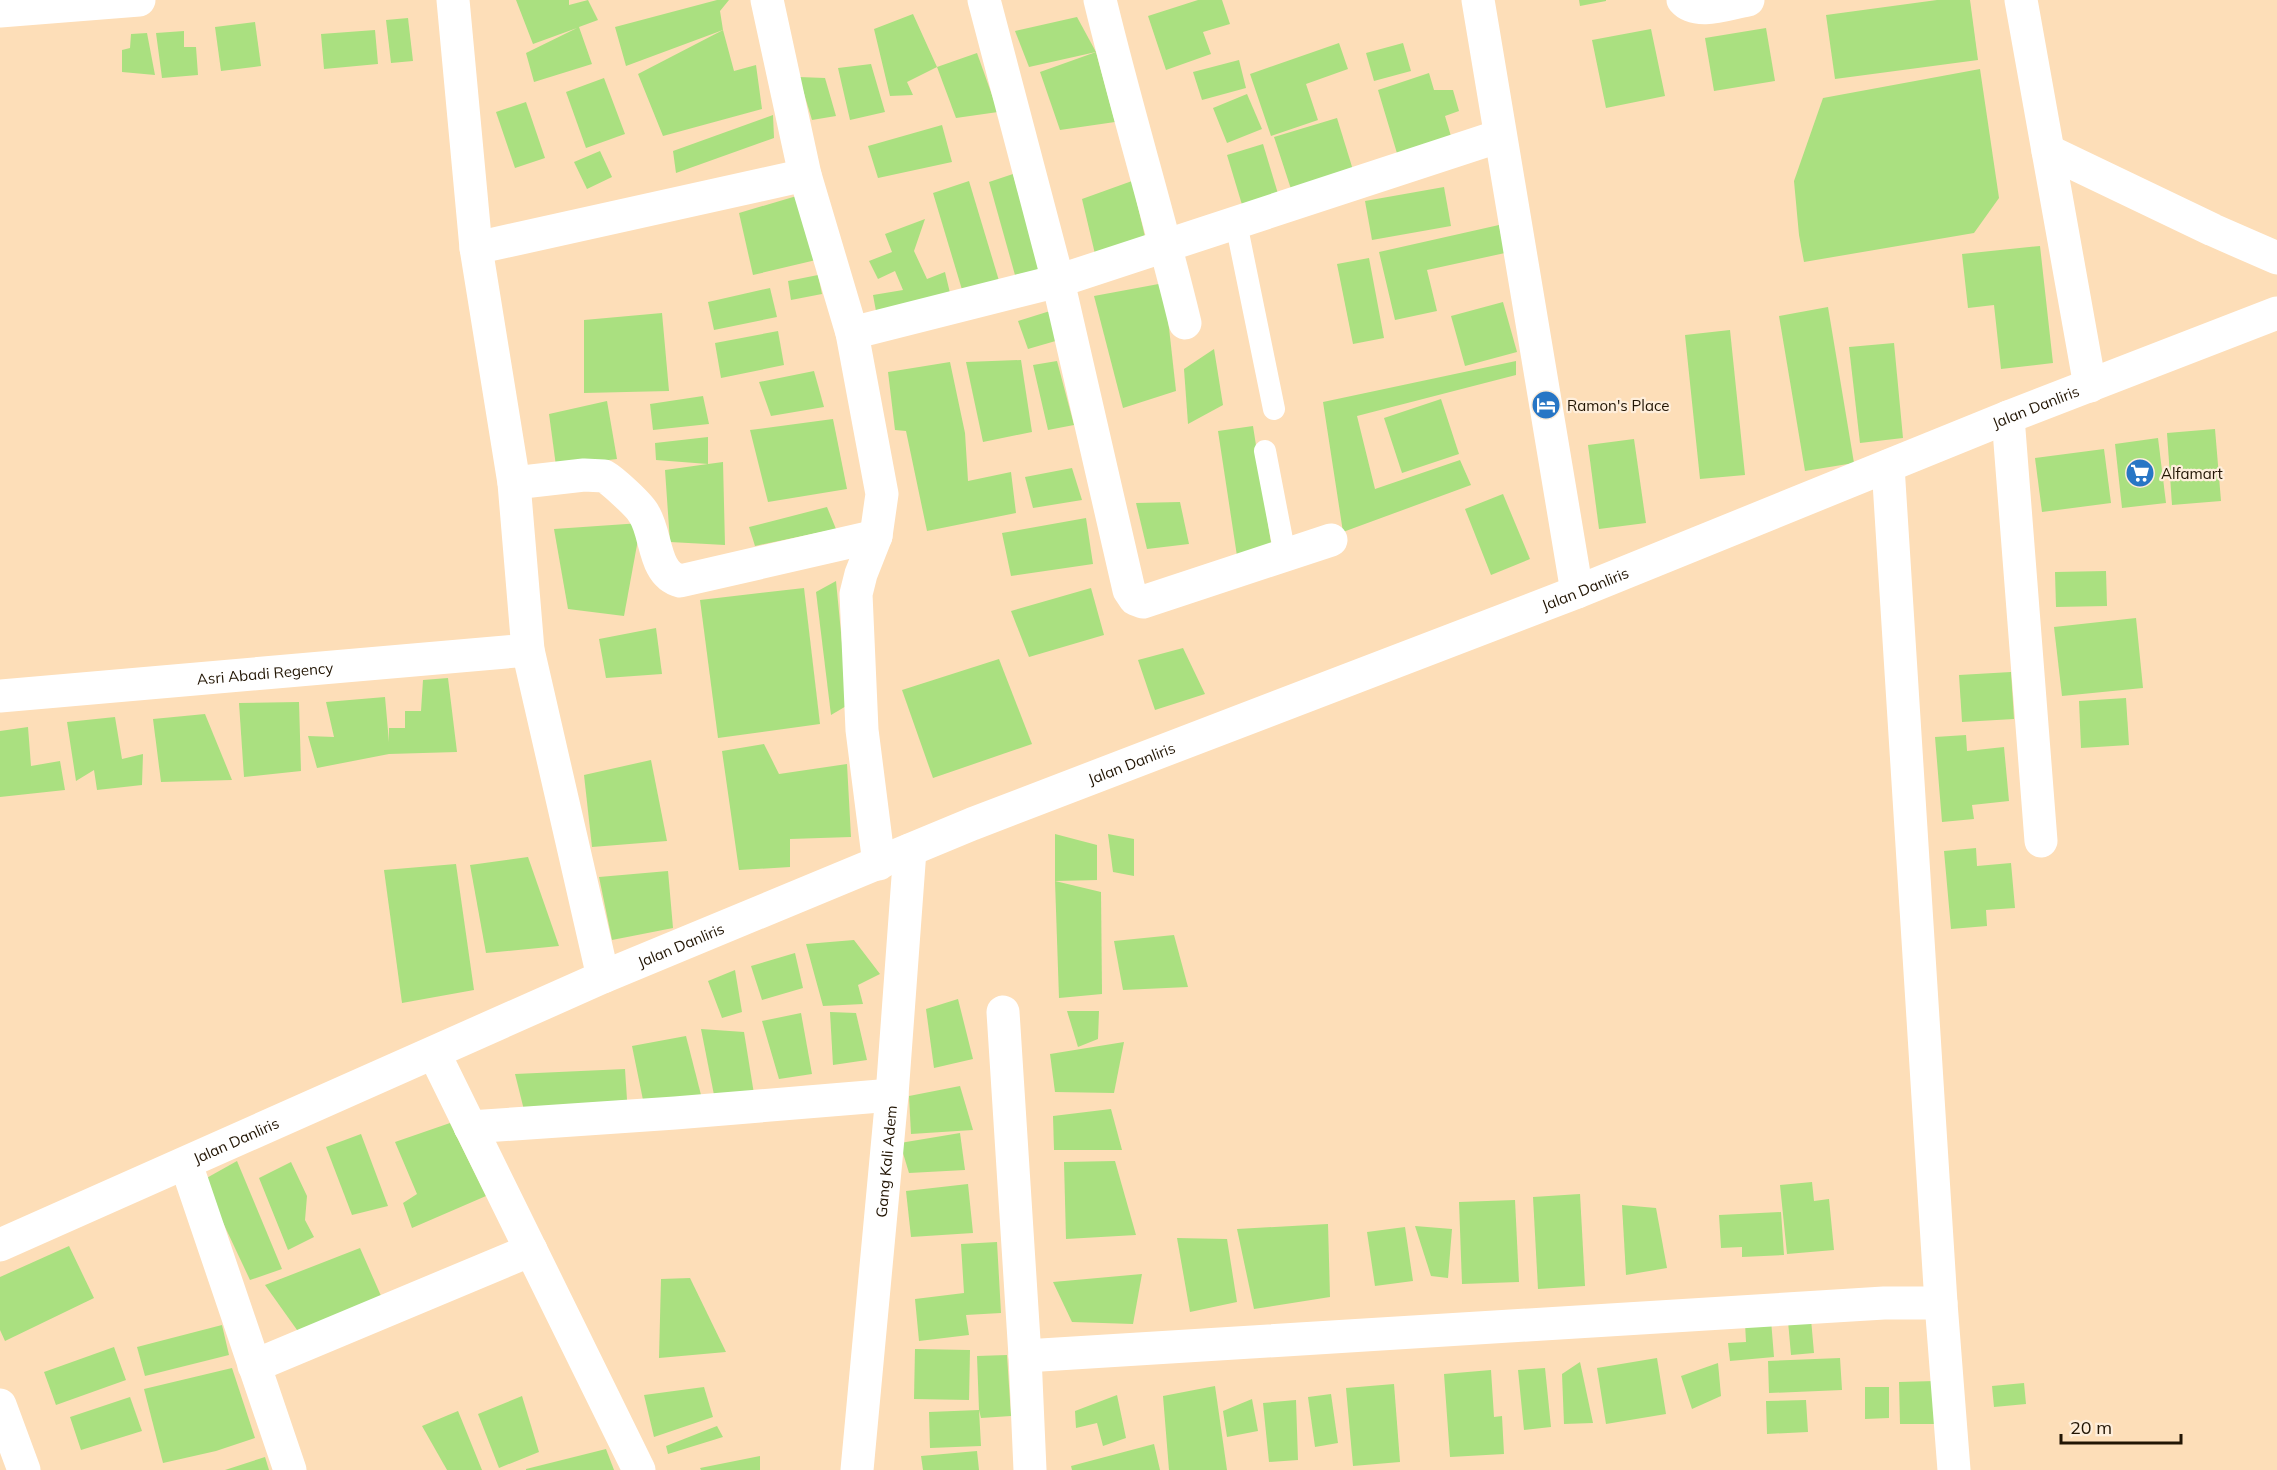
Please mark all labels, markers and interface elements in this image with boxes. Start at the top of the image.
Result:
street label: Jalan Danliris [1989,381,2082,432]
hotel icon: Ramon's Place [1530,389,1562,421]
place label: Ramon's Place [1567,396,1669,415]
supermarket icon: Alfamart [2124,457,2156,489]
place label: Alfamart [2161,464,2223,483]
street label: Jalan Danliris [1539,563,1631,614]
street label: Asri Abadi Regency [196,658,334,688]
street label: Jalan Danliris [1085,738,1178,788]
street label: Jalan Danliris [635,918,727,971]
street label: Gang Kali Adem [871,1104,901,1218]
street label: Jalan Danliris [190,1113,282,1168]
scale bar [2061,1407,2181,1445]
text: 20 m [2070,1416,2112,1439]

